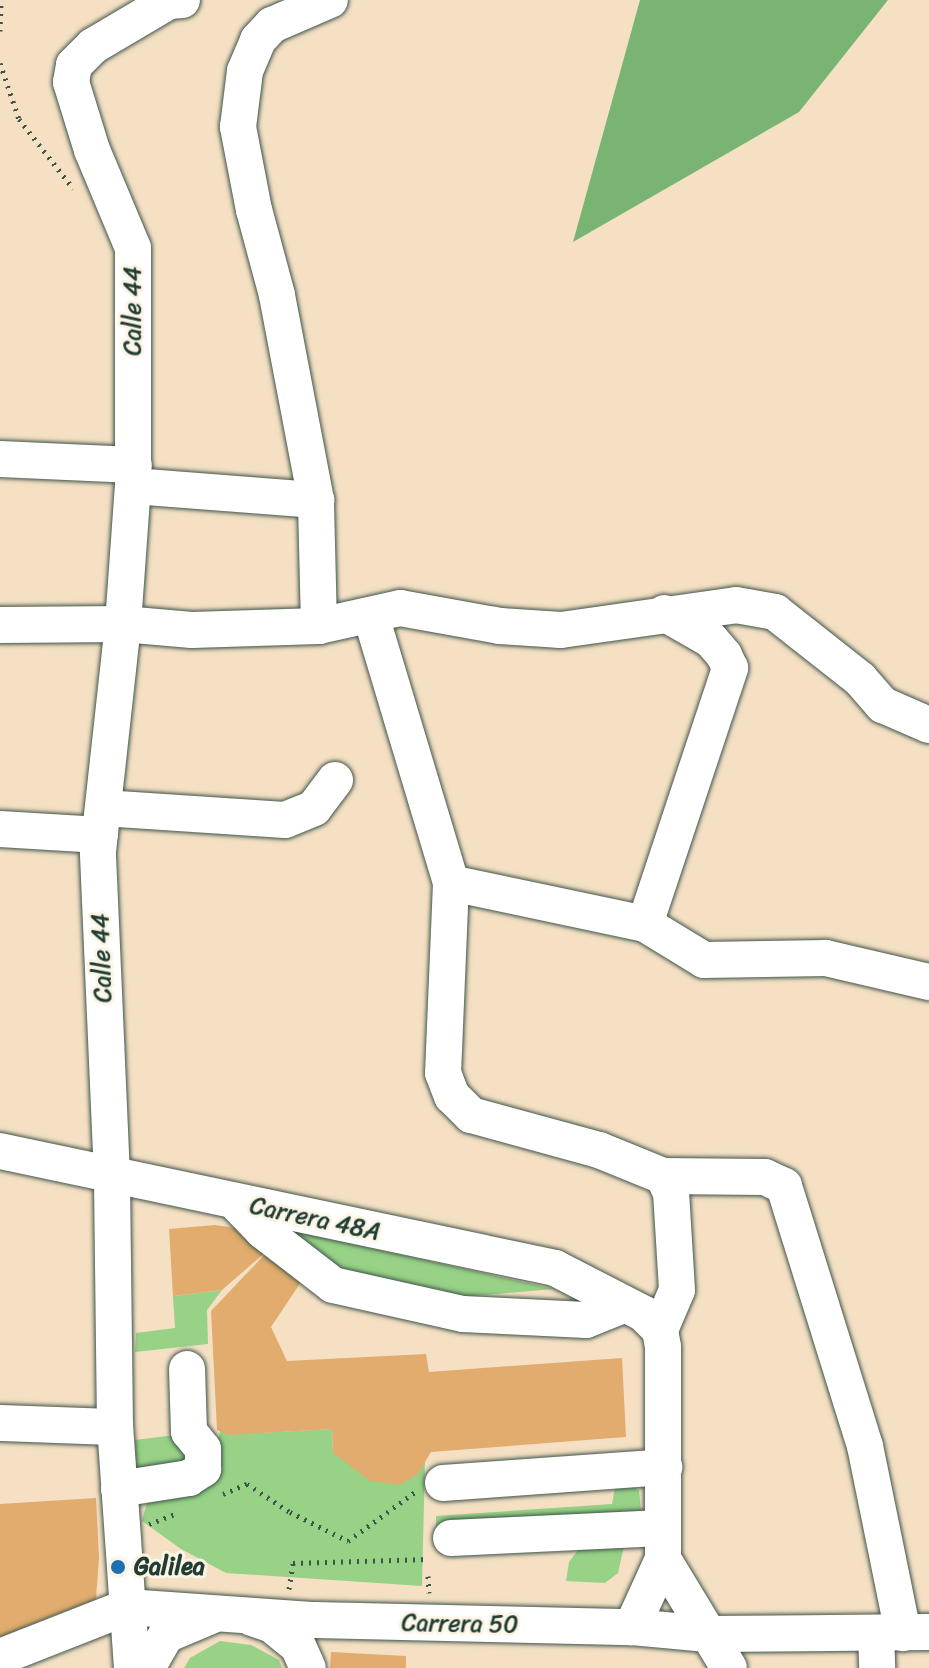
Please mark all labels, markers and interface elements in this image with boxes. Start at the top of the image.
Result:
street label: Calle 44 [119,266,147,356]
street label: Calle 44 [86,913,118,1003]
street label: Carrera 48A [247,1191,383,1247]
place label: Galilea [134,1553,205,1581]
marker: Galilea [109,1558,127,1576]
street label: Carrera 50 [401,1609,519,1639]

